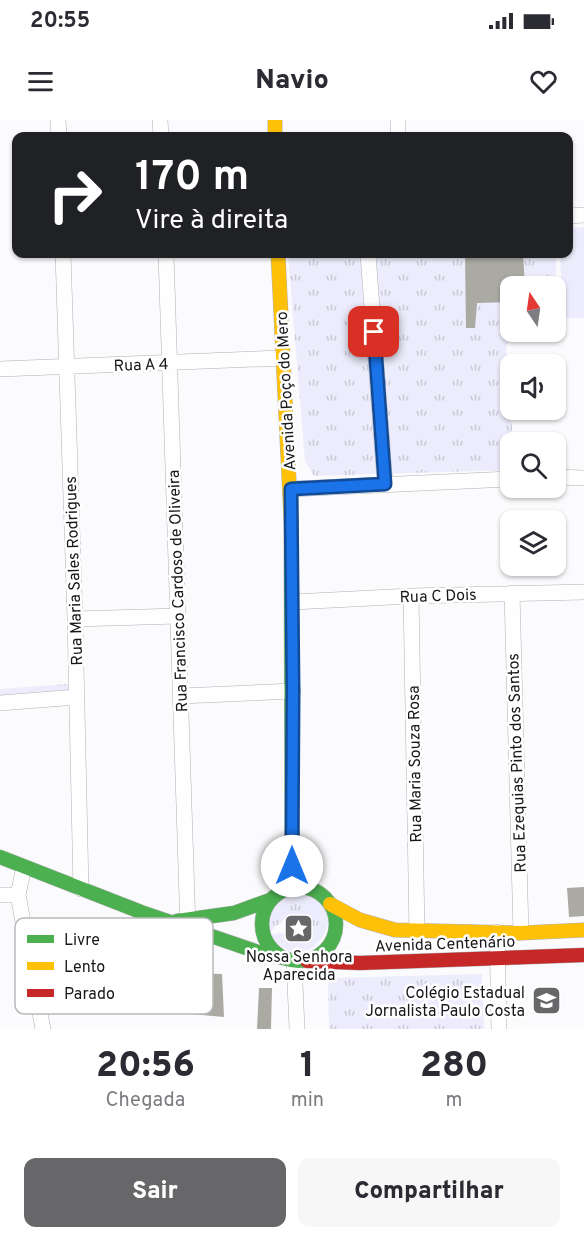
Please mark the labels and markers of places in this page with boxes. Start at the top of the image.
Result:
pin [348,306,399,357]
place icon: Nossa Senhora Aparecida [283,912,315,944]
place label: Nossa Senhora Aparecida [246,948,352,986]
place label: Colégio Estadual Jornalista Paulo Costa [365,984,525,1022]
school or university icon: Colégio Estadual Jornalista Paulo Costa [530,985,562,1017]

